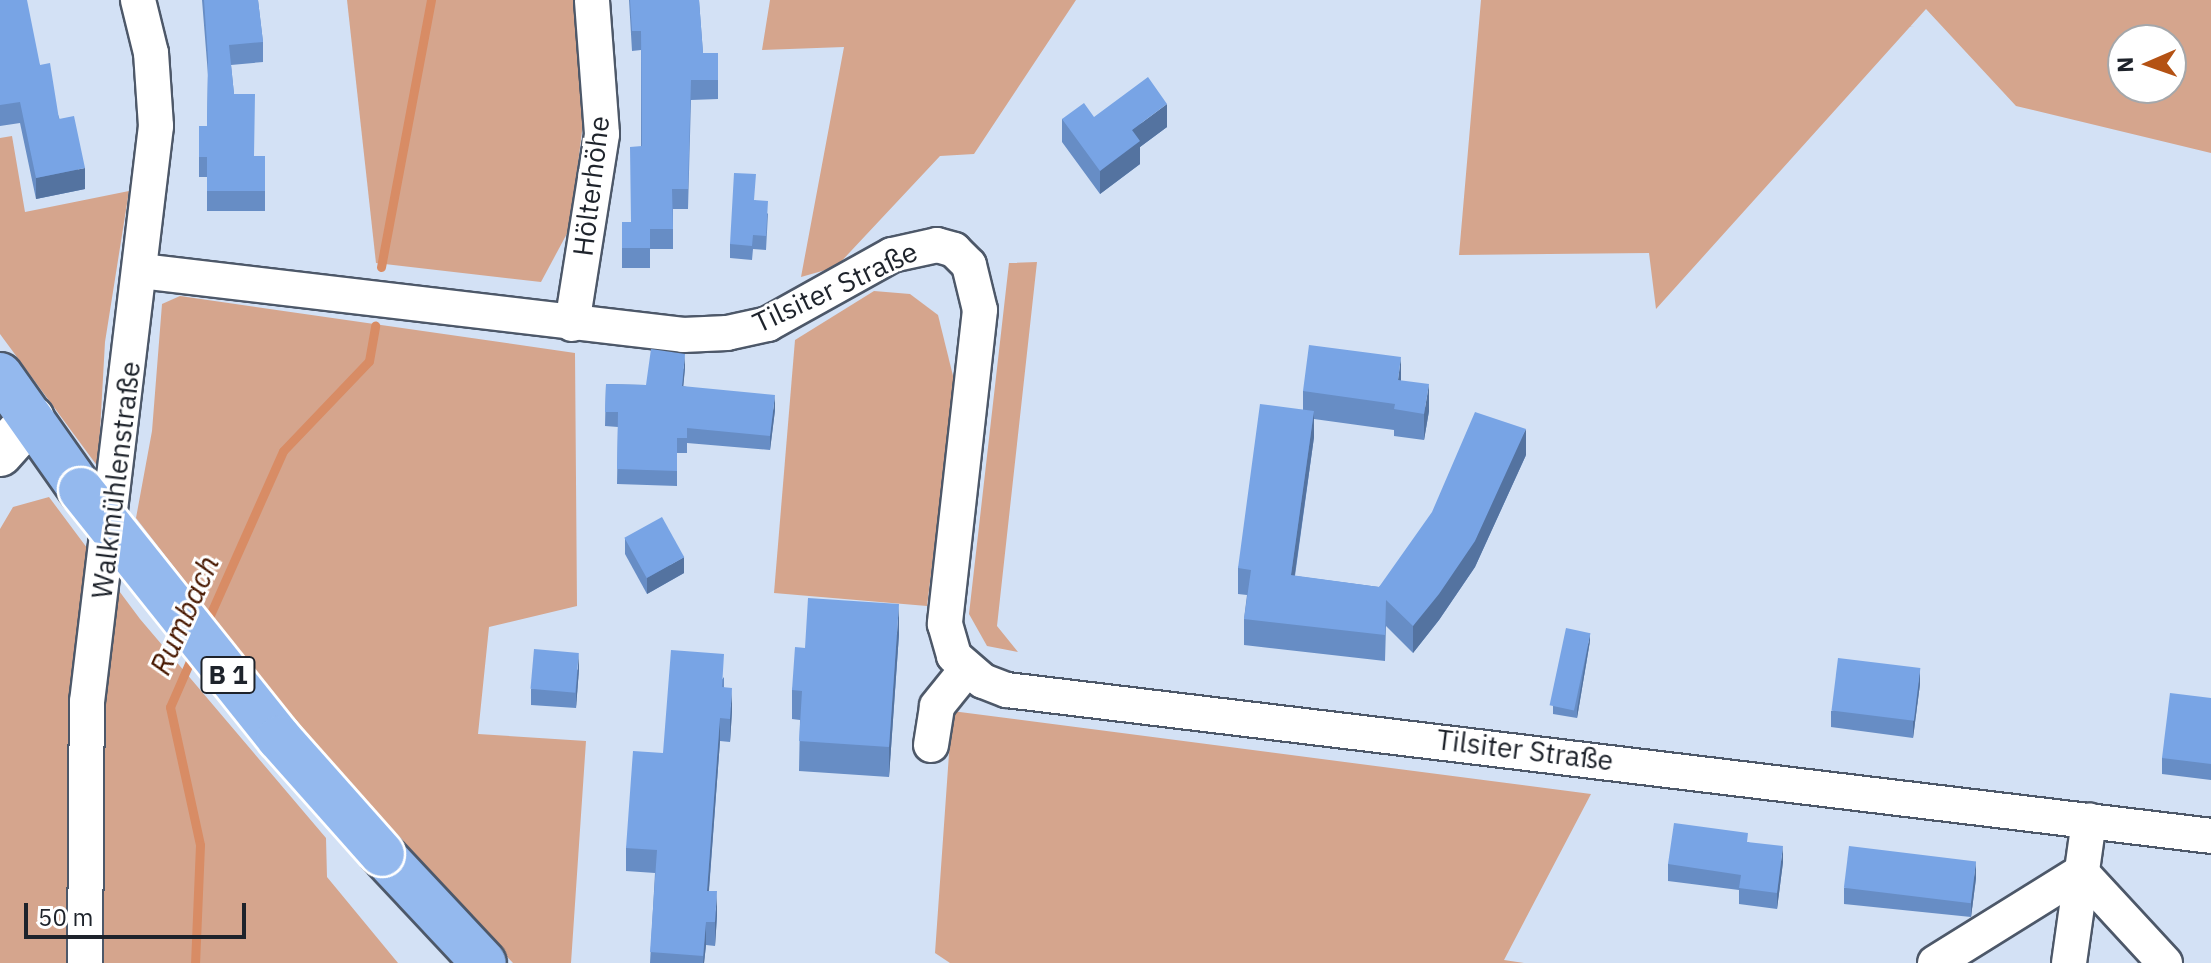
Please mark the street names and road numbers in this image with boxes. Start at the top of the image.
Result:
street label: Hölterhöhe [566,114,616,258]
street label: Tilsiter Straße [747,234,923,340]
street label: Walkmühlenstraße [85,359,147,601]
road number: B 1 [200,653,256,697]
street label: Tilsiter Straße [1435,722,1615,778]

